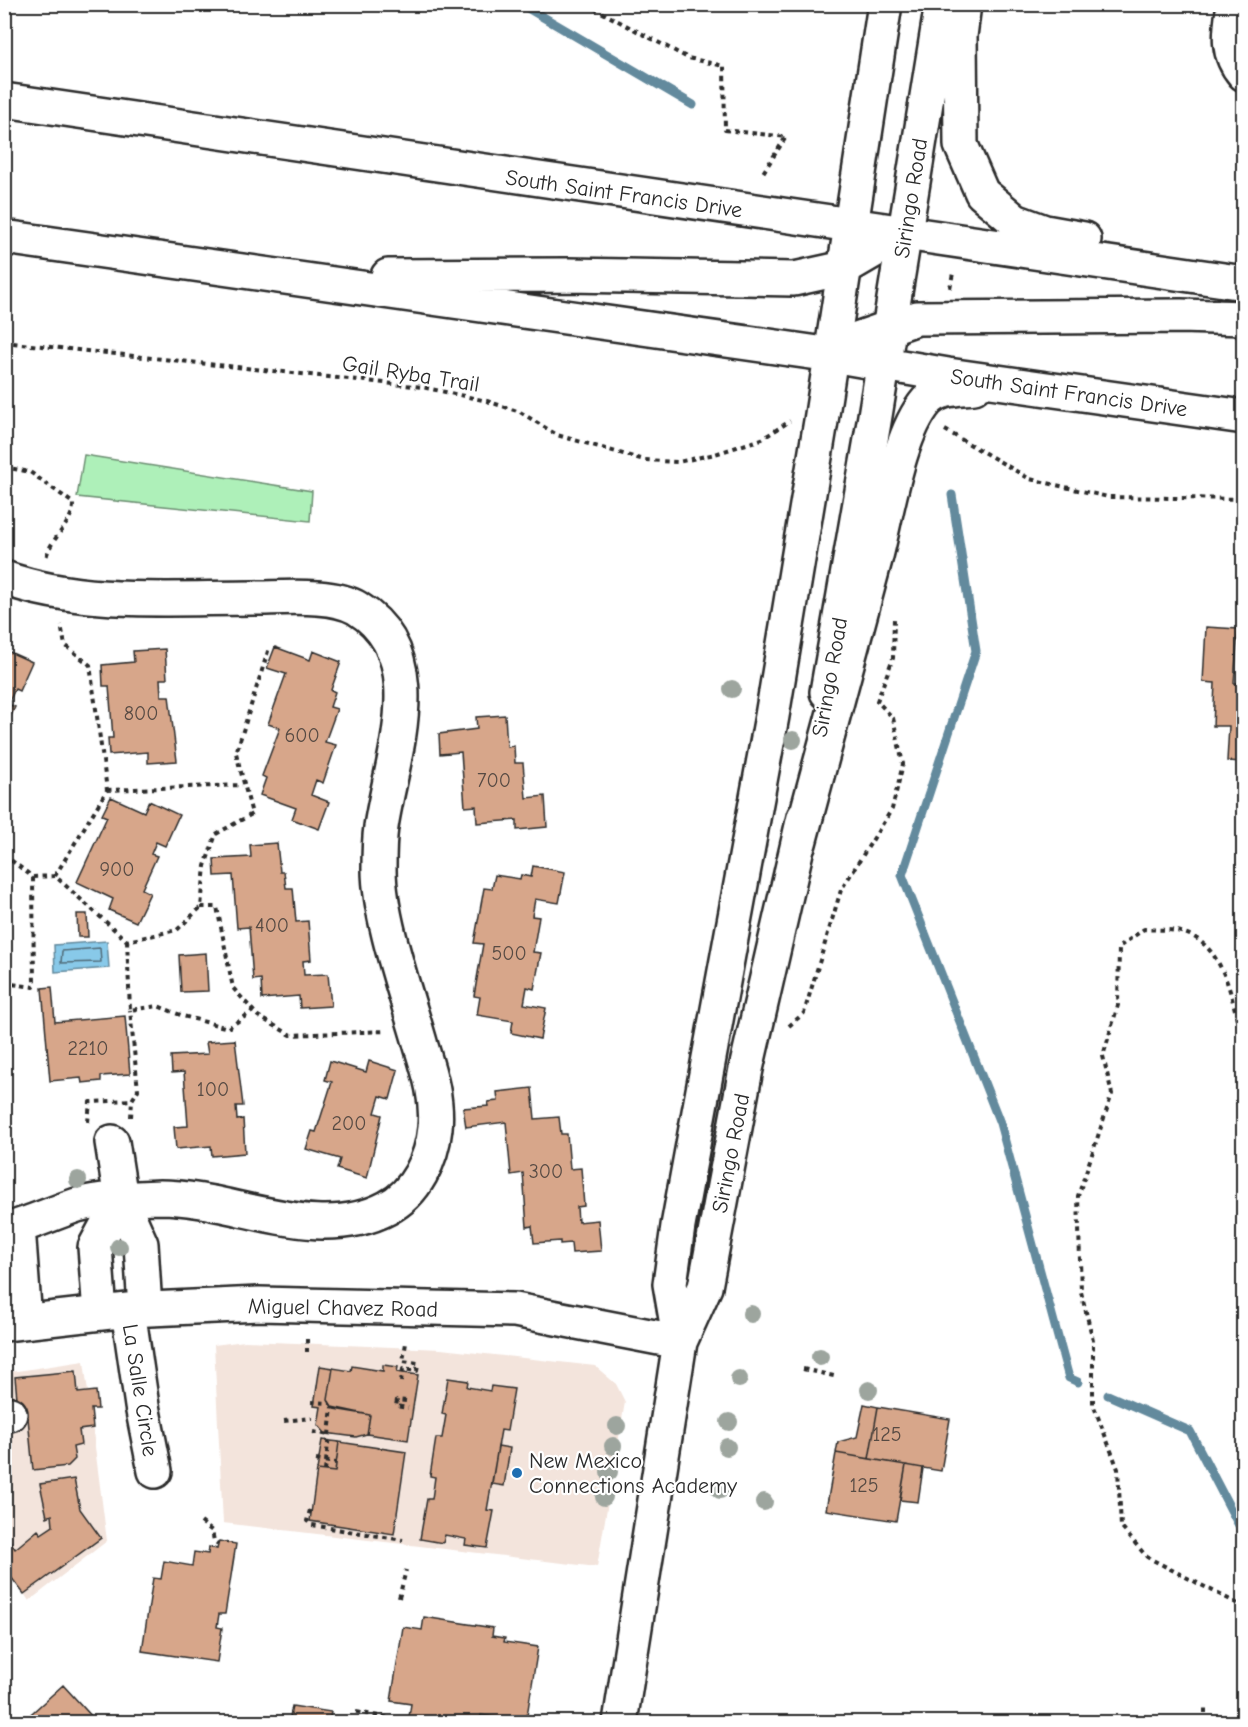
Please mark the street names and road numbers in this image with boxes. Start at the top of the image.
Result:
street label: Siringo Road [889,136,933,260]
street label: South Saint Francis Drive [504,165,744,223]
street label: Gail Ryba Trail [340,350,481,398]
street label: South Saint Francis Drive [949,364,1189,422]
street label: Siringo Road [807,615,853,739]
street label: Siringo Road [707,1091,755,1215]
street label: Miguel Chavez Road [248,1293,438,1323]
street label: La Salle Circle [117,1322,163,1458]

